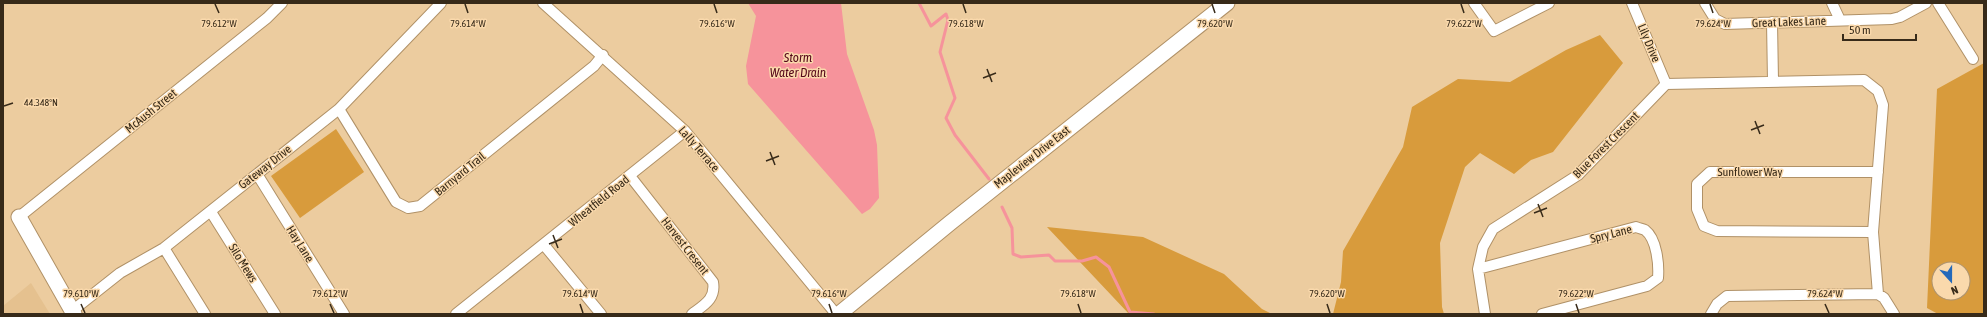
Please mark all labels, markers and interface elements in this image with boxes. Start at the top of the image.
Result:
street label: Great Lakes Lane [1752,14,1826,30]
scale bar [1843,16,1916,42]
text: 79.612°W [201,18,237,29]
text: 79.614°W [450,18,486,29]
text: 79.616°W [699,18,735,29]
text: 79.618°W [948,18,984,29]
text: 79.620°W [1197,18,1233,29]
text: 79.622°W [1446,18,1482,29]
text: 79.624°W [1695,18,1731,29]
street label: Lily Drive [1635,22,1663,64]
text: 50 m [1849,23,1871,37]
water label: Storm Water Drain [770,50,827,80]
street label: McAush Street [122,86,180,136]
text: 44.348°N [24,97,58,108]
street label: Blue Forest Crescent [1570,109,1642,181]
street label: Mapleview Drive East [991,123,1073,191]
street label: Lally Terrace [676,124,722,174]
street label: Gateway Drive [236,142,294,192]
street label: Barnyard Trail [432,149,489,199]
street label: Sunflower Way [1717,165,1783,179]
street label: Wheatfield Road [566,172,632,230]
street label: Harvest Cresent [658,214,712,278]
street label: Spry Lane [1589,222,1633,246]
street label: Hay Lane [283,223,317,265]
street label: Silo Mews [226,241,260,285]
north arrow [1931,261,1971,301]
text: N [1949,284,1960,297]
text: 79.610°W [63,288,99,299]
text: 79.612°W [312,288,348,299]
text: 79.614°W [562,288,598,299]
text: 79.616°W [811,288,847,299]
text: 79.618°W [1060,288,1096,299]
text: 79.620°W [1309,288,1345,299]
text: 79.622°W [1558,288,1594,299]
text: 79.624°W [1807,288,1843,299]

